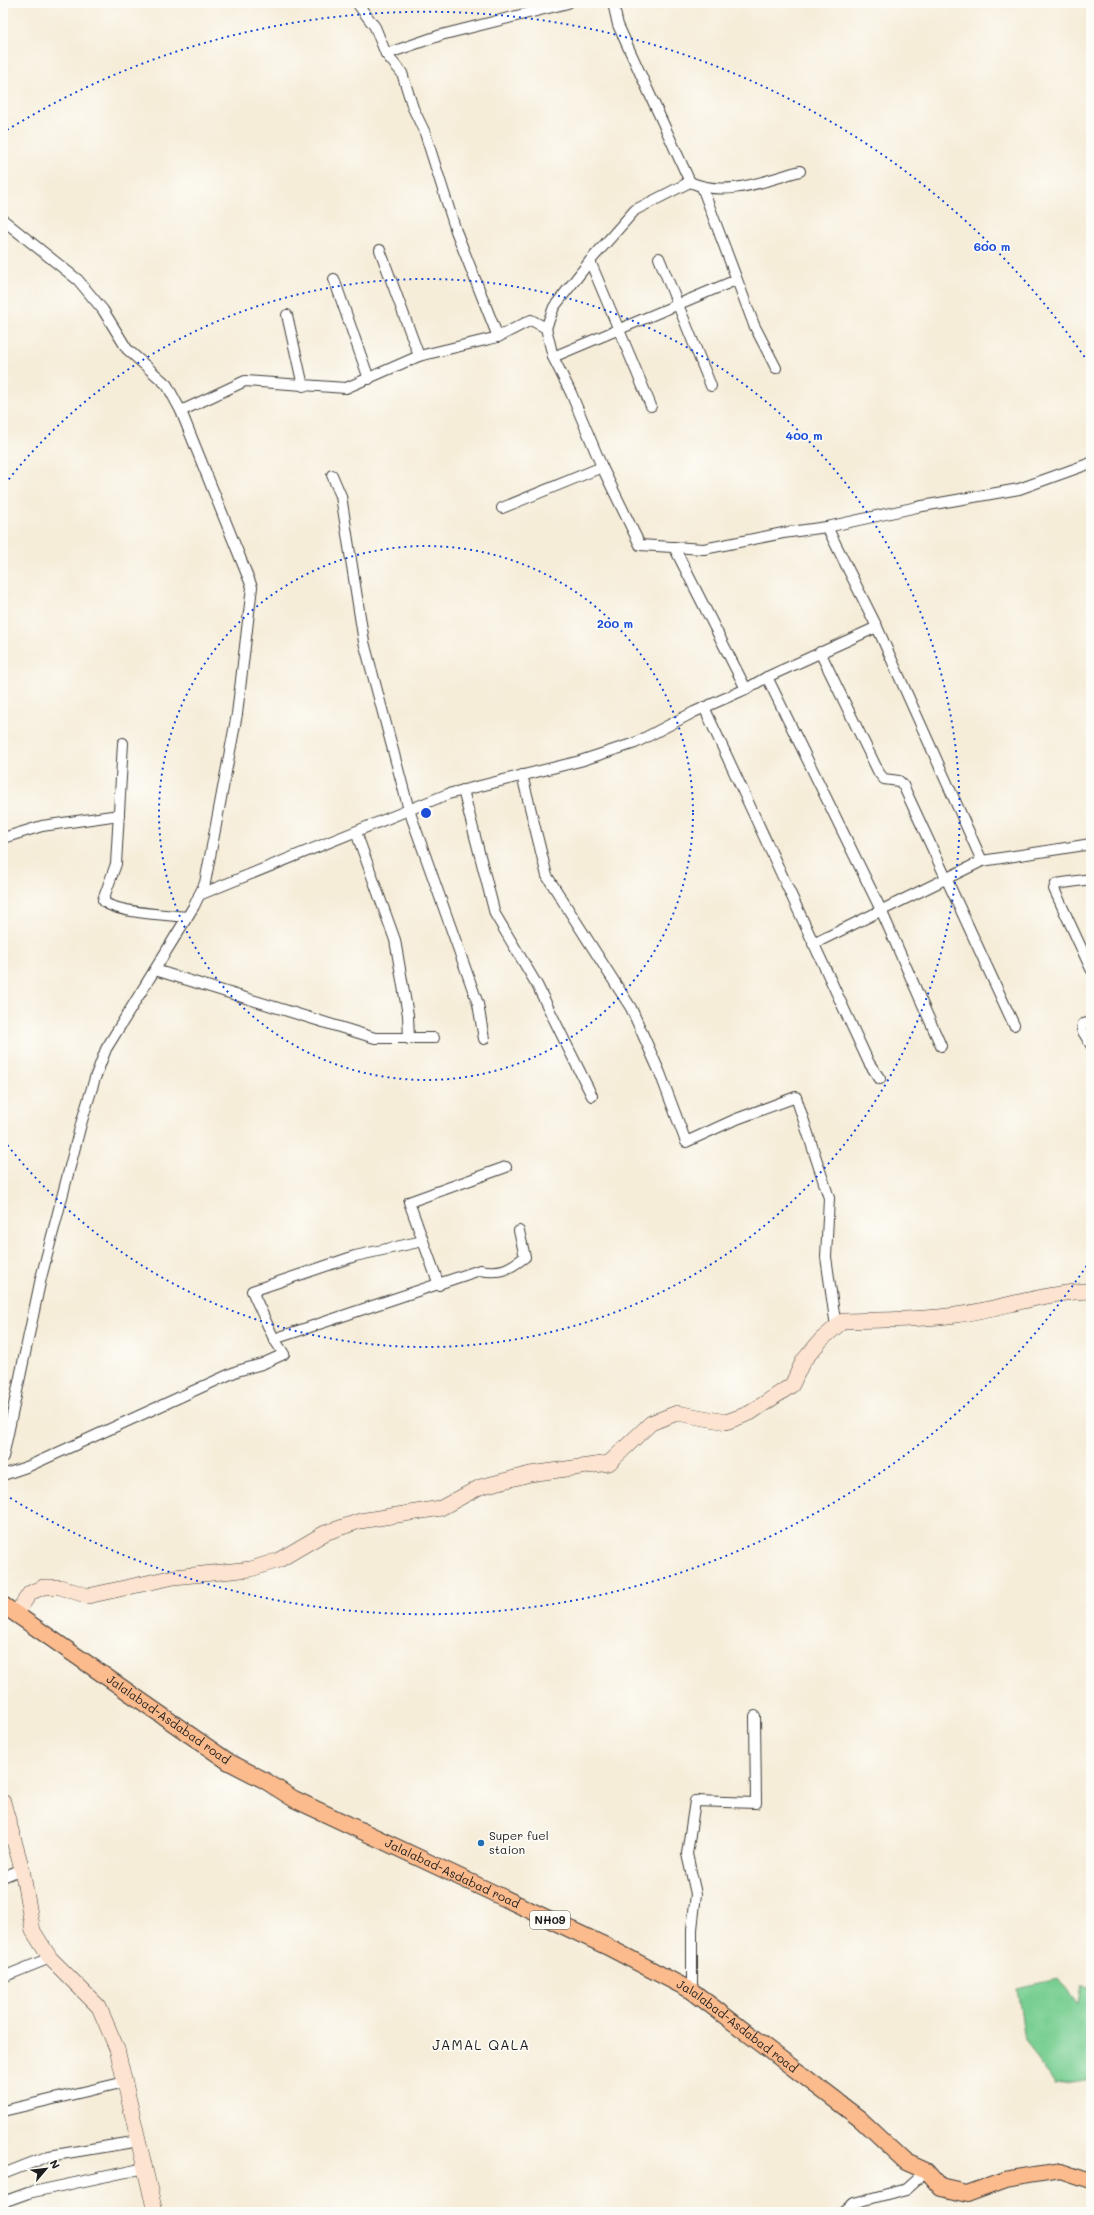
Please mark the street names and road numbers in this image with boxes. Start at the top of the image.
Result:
street label: Jalalabad-Asdabad road [104,1670,234,1768]
street label: Jalalabad-Asdabad road [383,1834,523,1911]
road number: NH09 [530,1911,570,1929]
street label: Jalalabad-Asdabad road [674,1975,802,2076]

